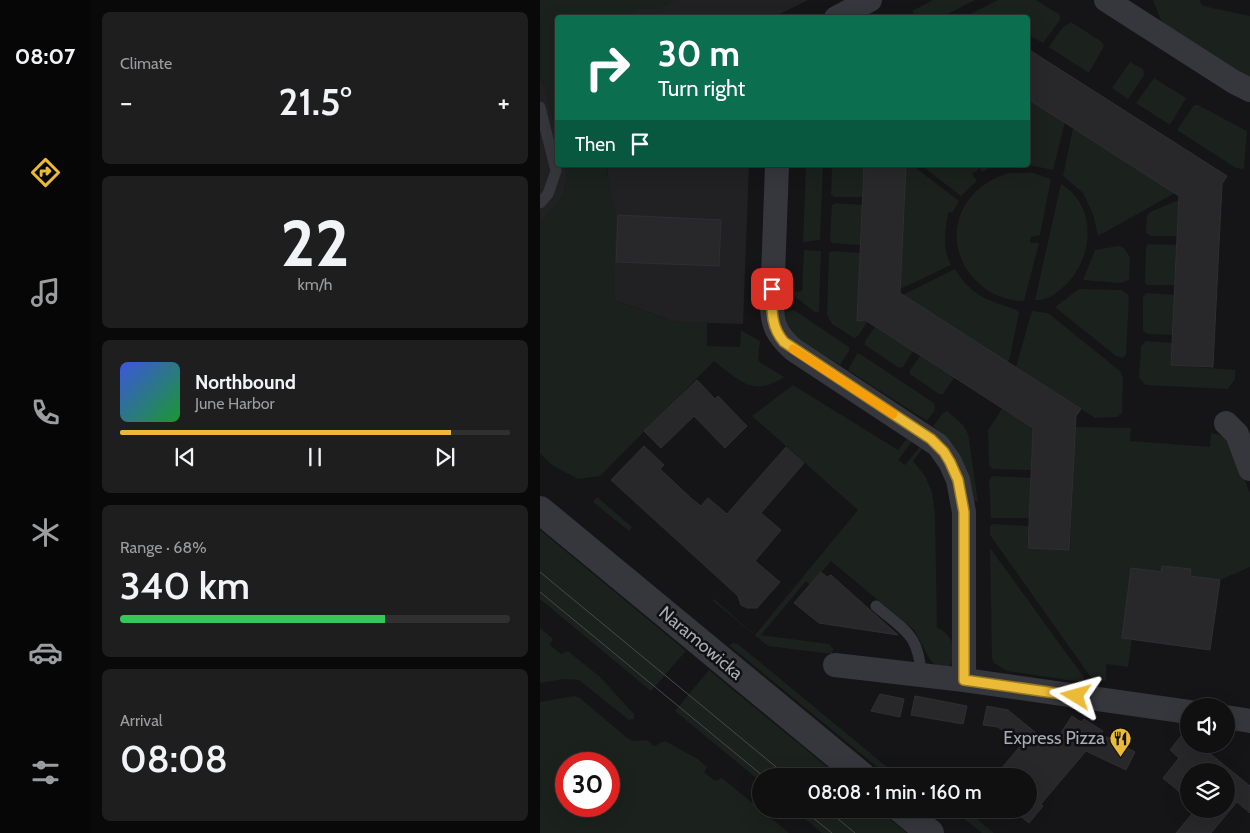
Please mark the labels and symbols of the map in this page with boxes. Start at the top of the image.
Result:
pin [751,268,793,310]
street label: Naramowicka [655,602,748,685]
position arrow [1049,669,1101,721]
restaurant icon: Express Pizza [1109,726,1133,757]
place label: Express Pizza [1003,727,1105,749]
speed limit sign: 30 [555,752,620,817]

